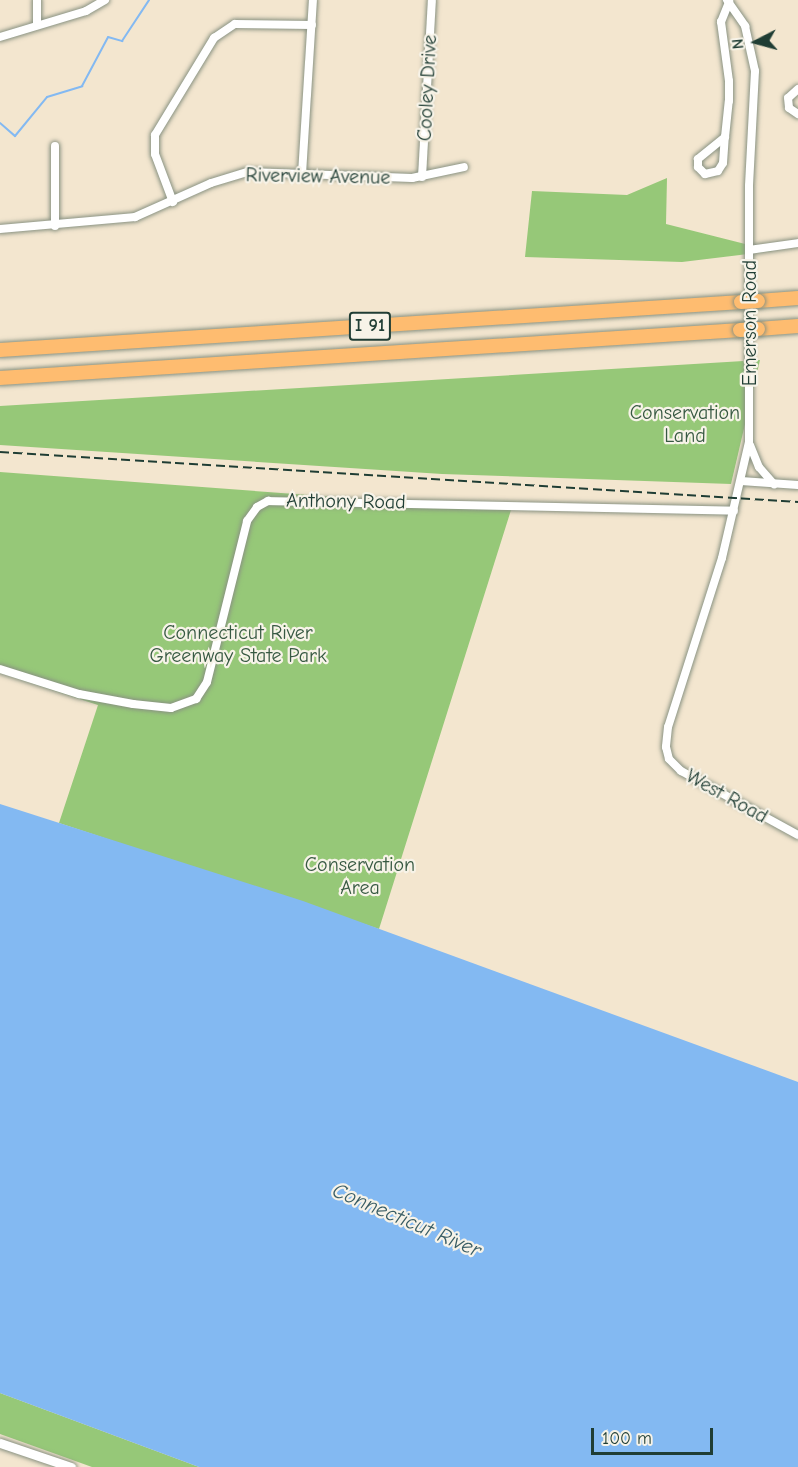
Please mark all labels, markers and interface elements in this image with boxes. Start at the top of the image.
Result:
north arrow [726,12,786,72]
street label: Cooley Drive [412,34,442,142]
text: N [729,38,748,50]
street label: Riverview Avenue [245,163,391,189]
street label: Emerson Road [737,260,761,386]
road number: I 91 [348,311,392,341]
park label: Conservation Land [630,400,740,447]
street label: Anthony Road [286,488,406,514]
park label: Connecticut River Greenway State Park [149,621,327,668]
street label: West Road [682,764,772,828]
park label: Conservation Area [305,853,415,900]
water label: Connecticut River [329,1177,485,1263]
scale bar [594,1416,716,1454]
text: 100 m [602,1428,652,1449]

